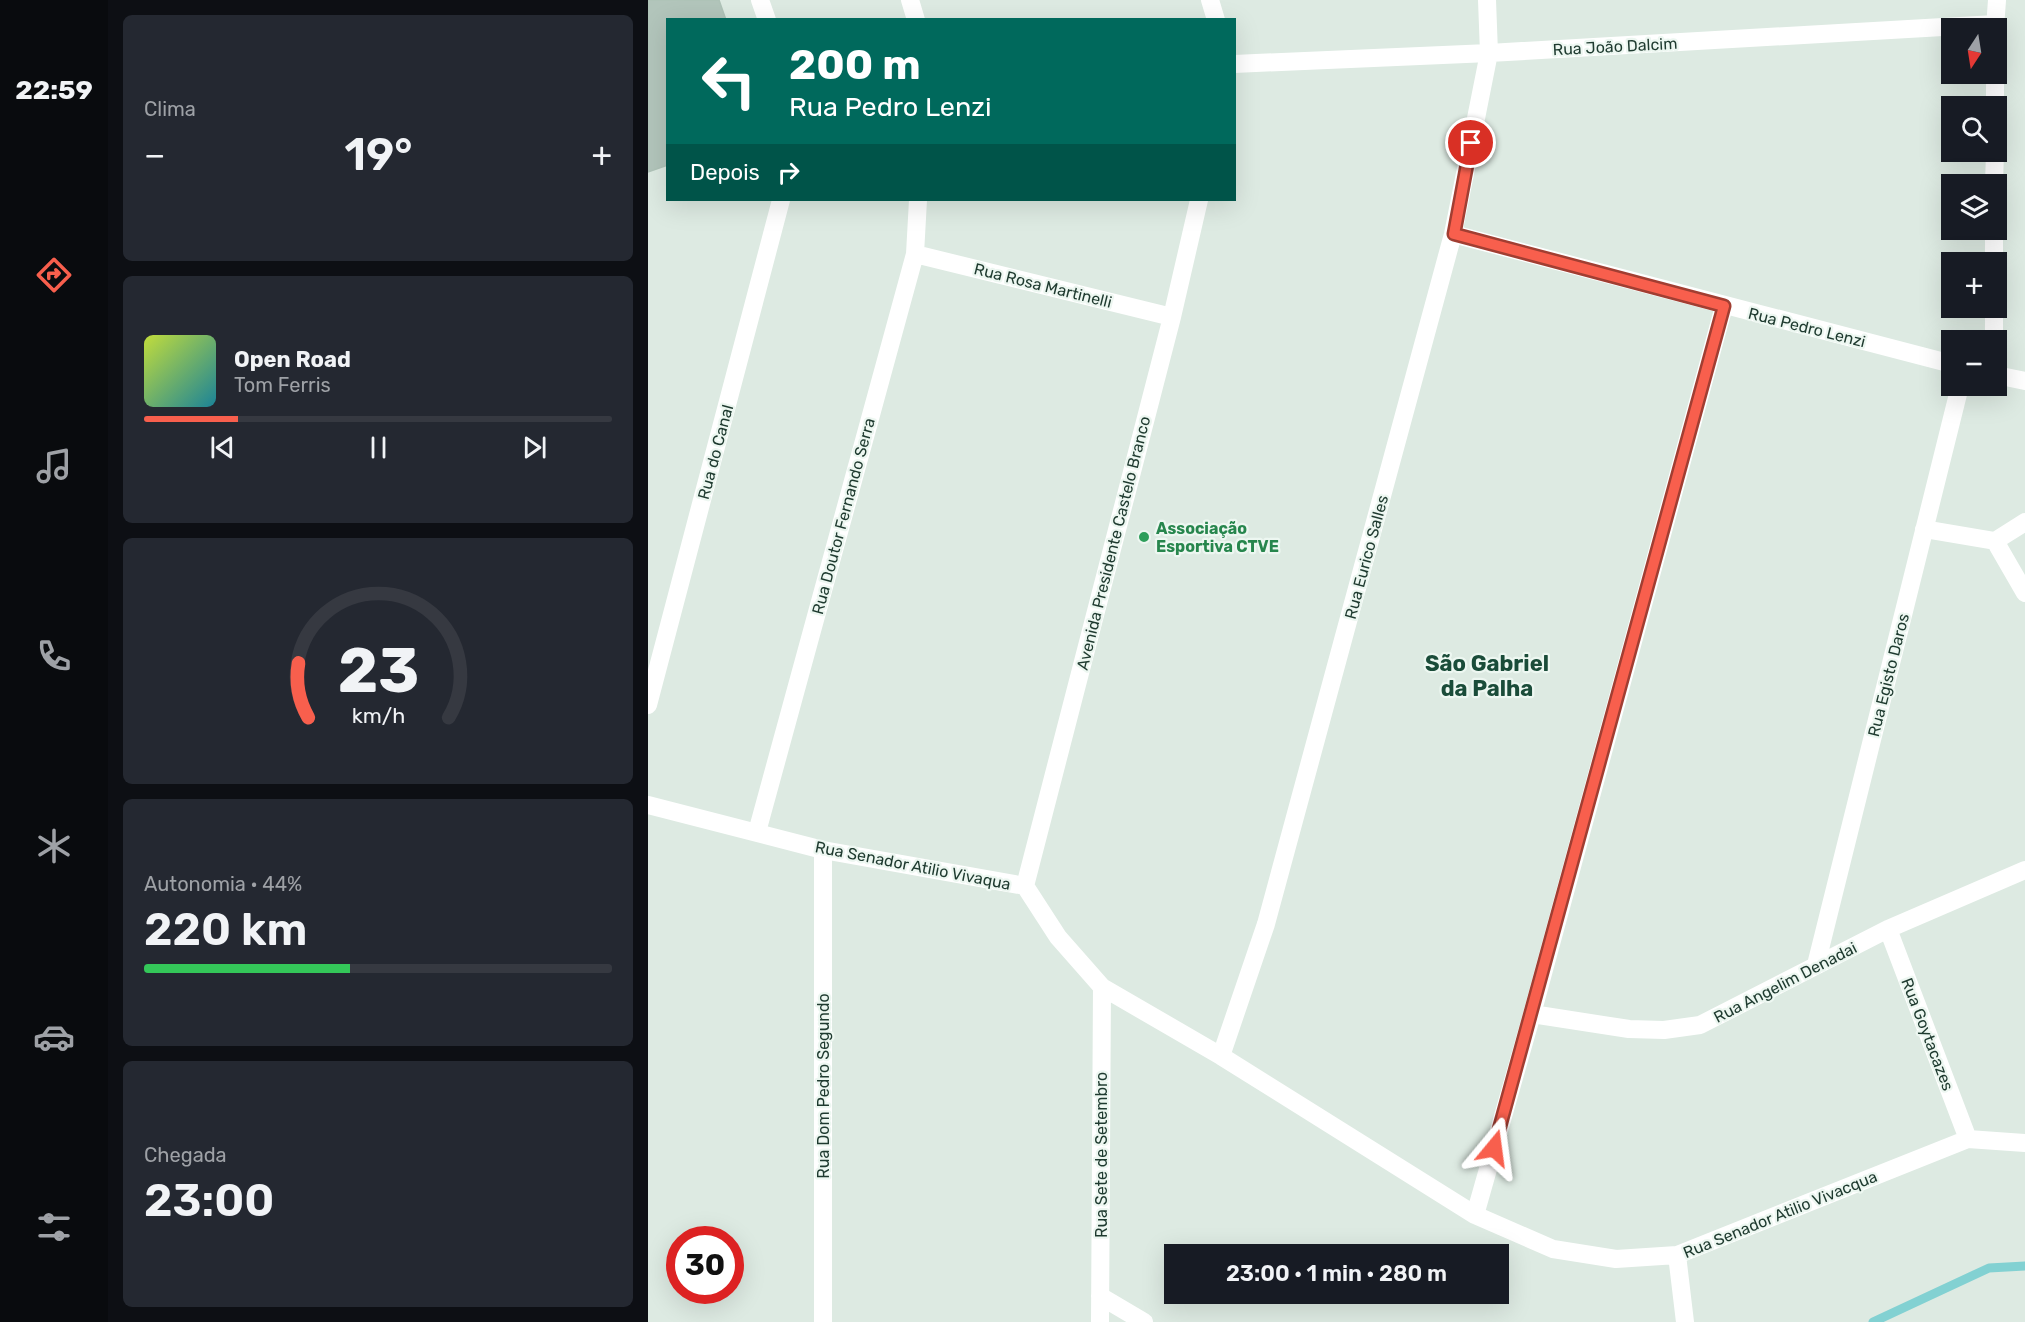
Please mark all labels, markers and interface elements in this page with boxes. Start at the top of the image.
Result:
north arrow [1941,18,2007,84]
map controls [1941,18,2007,396]
street label: Rua João Dalcim [1552,34,1678,59]
text: 200 m [789,40,921,90]
icon: left [690,42,768,120]
text: 22:59 [15,74,93,106]
text: Rua Pedro Lenzi [789,91,992,123]
button: search [1941,96,2007,162]
text: Clima [144,97,196,121]
pin [1445,117,1496,168]
icon: arrive [1454,126,1487,159]
text: 19° [344,128,412,181]
text: − [144,135,165,174]
text: + [591,135,612,174]
icon: right [772,156,805,189]
text: Depois [690,159,760,186]
button: layers [1941,174,2007,240]
button: + [1941,252,2007,318]
icon: directions [33,254,75,296]
street label: Rua Rosa Martinelli [972,259,1114,312]
street label: Rua Pedro Lenzi [1746,304,1867,351]
button: − [1941,330,2007,396]
text: Open Road [234,346,351,373]
text: Tom Ferris [234,373,331,397]
street label: Rua do Canal [694,403,737,502]
street label: Avenida Presidente Castelo Branco [1073,414,1154,672]
street label: Rua Doutor Fernando Serra [808,416,879,616]
icon: previous [206,431,239,464]
icon: pause [362,431,395,464]
icon: next [518,431,551,464]
icon: music [33,445,75,487]
street label: Rua Eurico Salles [1341,493,1392,621]
place label: Associação Esportiva CTVE [1156,519,1279,556]
marker: Associação Esportiva CTVE [1137,530,1151,544]
street label: Rua Egisto Daros [1864,611,1913,739]
text: 23 [337,634,419,708]
icon: phone [33,635,75,677]
district label: São Gabriel da Palha [1425,650,1549,702]
text: km/h [351,703,405,728]
icon: climate [33,825,75,867]
street label: Rua Senador Atilio Vivaqua [814,837,1012,894]
text: Autonomia · 44% [144,872,302,896]
text: 220 km [144,903,308,956]
street label: Rua Angelim Denadai [1711,938,1860,1027]
street label: Rua Goytacazes [1897,975,1958,1093]
street label: Rua Dom Pedro Segundo [814,993,833,1179]
icon: car [33,1016,75,1058]
street label: Rua Sete de Setembro [1092,1072,1111,1238]
position arrow [1462,1116,1526,1180]
text: Chegada [144,1143,227,1167]
street label: Rua Senador Atilio Vivacqua [1680,1167,1880,1262]
text: 23:00 [144,1174,274,1227]
icon: filters [33,1206,75,1248]
speed limit sign: 30 [666,1226,744,1304]
text: 23:00 · 1 min · 280 m [1226,1260,1447,1287]

